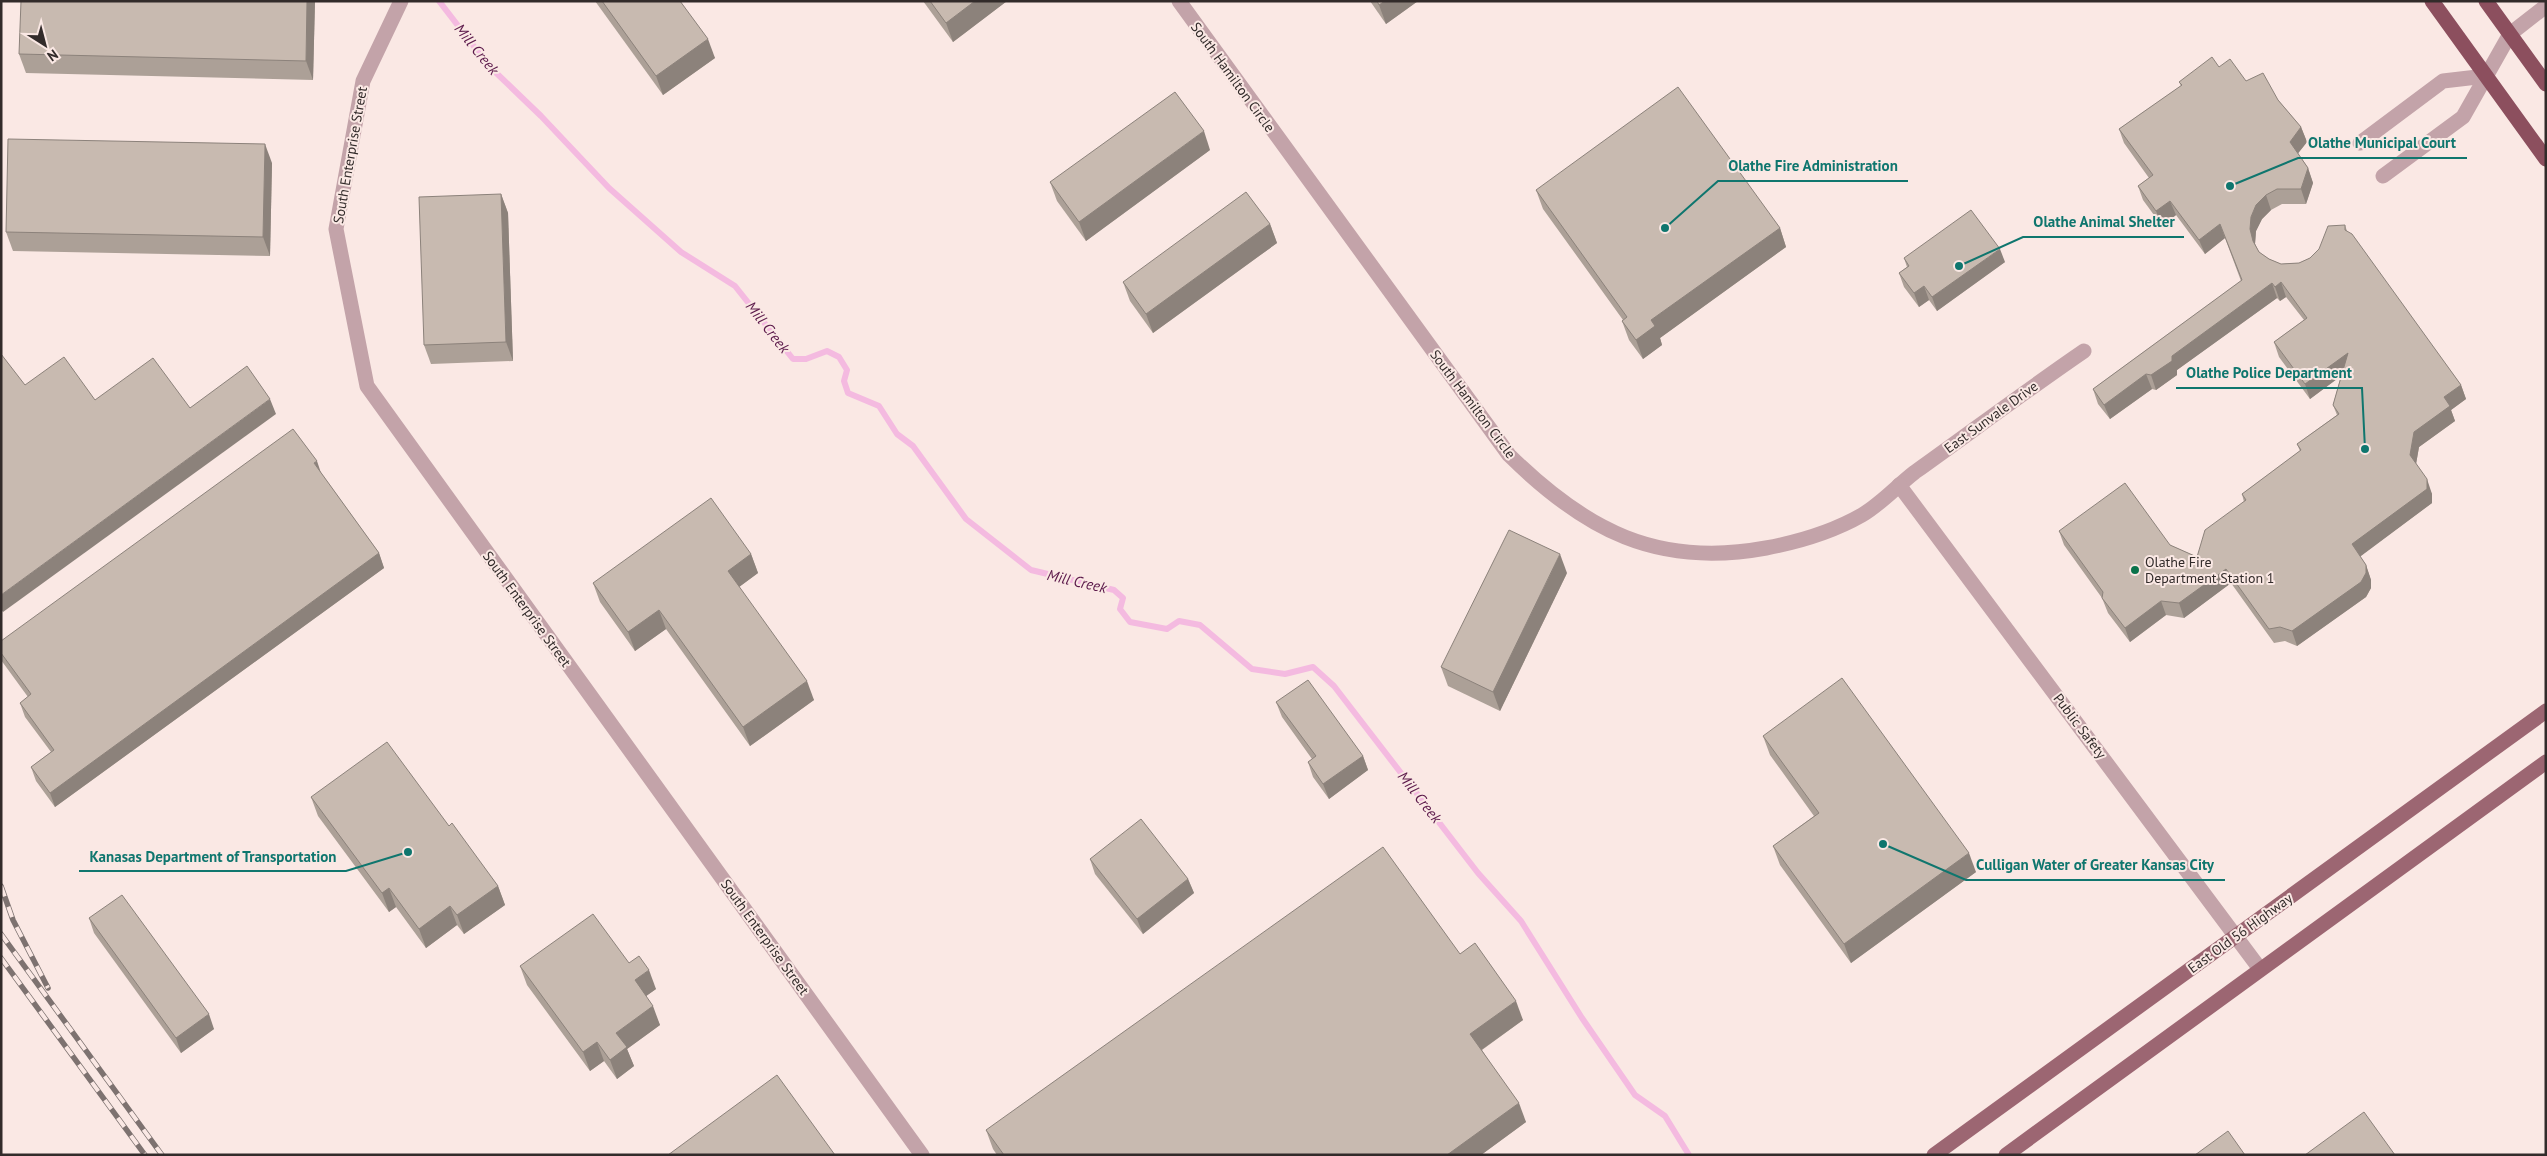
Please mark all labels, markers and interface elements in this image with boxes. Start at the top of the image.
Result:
street label: South Hamilton Circle [1187,18,1279,136]
north arrow [20,20,70,70]
water label: Mill Creek [451,20,504,79]
text: N [44,46,62,66]
street label: South Enterprise Street [329,85,371,225]
callout: Olathe Municipal Court [2298,128,2467,158]
text: Olathe Municipal Court [2308,133,2457,152]
callout: Olathe Fire Administration [1718,151,1908,181]
text: Olathe Fire Administration [1728,156,1898,175]
callout: Olathe Animal Shelter [2023,207,2184,237]
text: Olathe Animal Shelter [2033,212,2175,231]
water label: Mill Creek [742,297,795,358]
street label: South Hamilton Circle [1426,346,1520,462]
callout: Olathe Police Department [2176,358,2362,388]
text: Olathe Police Department [2186,363,2353,382]
street label: East Sunvale Drive [1941,377,2041,457]
street label: South Enterprise Street [479,548,575,671]
place label: Olathe Fire Department Station 1 [2145,553,2275,587]
marker: Olathe Fire Department Station 1 [2129,564,2141,576]
water label: Mill Creek [1045,565,1110,597]
street label: Public Safety [2050,690,2111,763]
water label: Mill Creek [1394,767,1447,828]
callout: Kanasas Department of Transportation [79,841,346,871]
text: Kanasas Department of Transportation [90,847,336,866]
callout: Culligan Water of Greater Kansas City [1966,850,2225,880]
text: Culligan Water of Greater Kansas City [1976,855,2215,874]
street label: South Enterprise Street [717,876,813,999]
street label: East Old 56 Highway [2184,889,2296,977]

